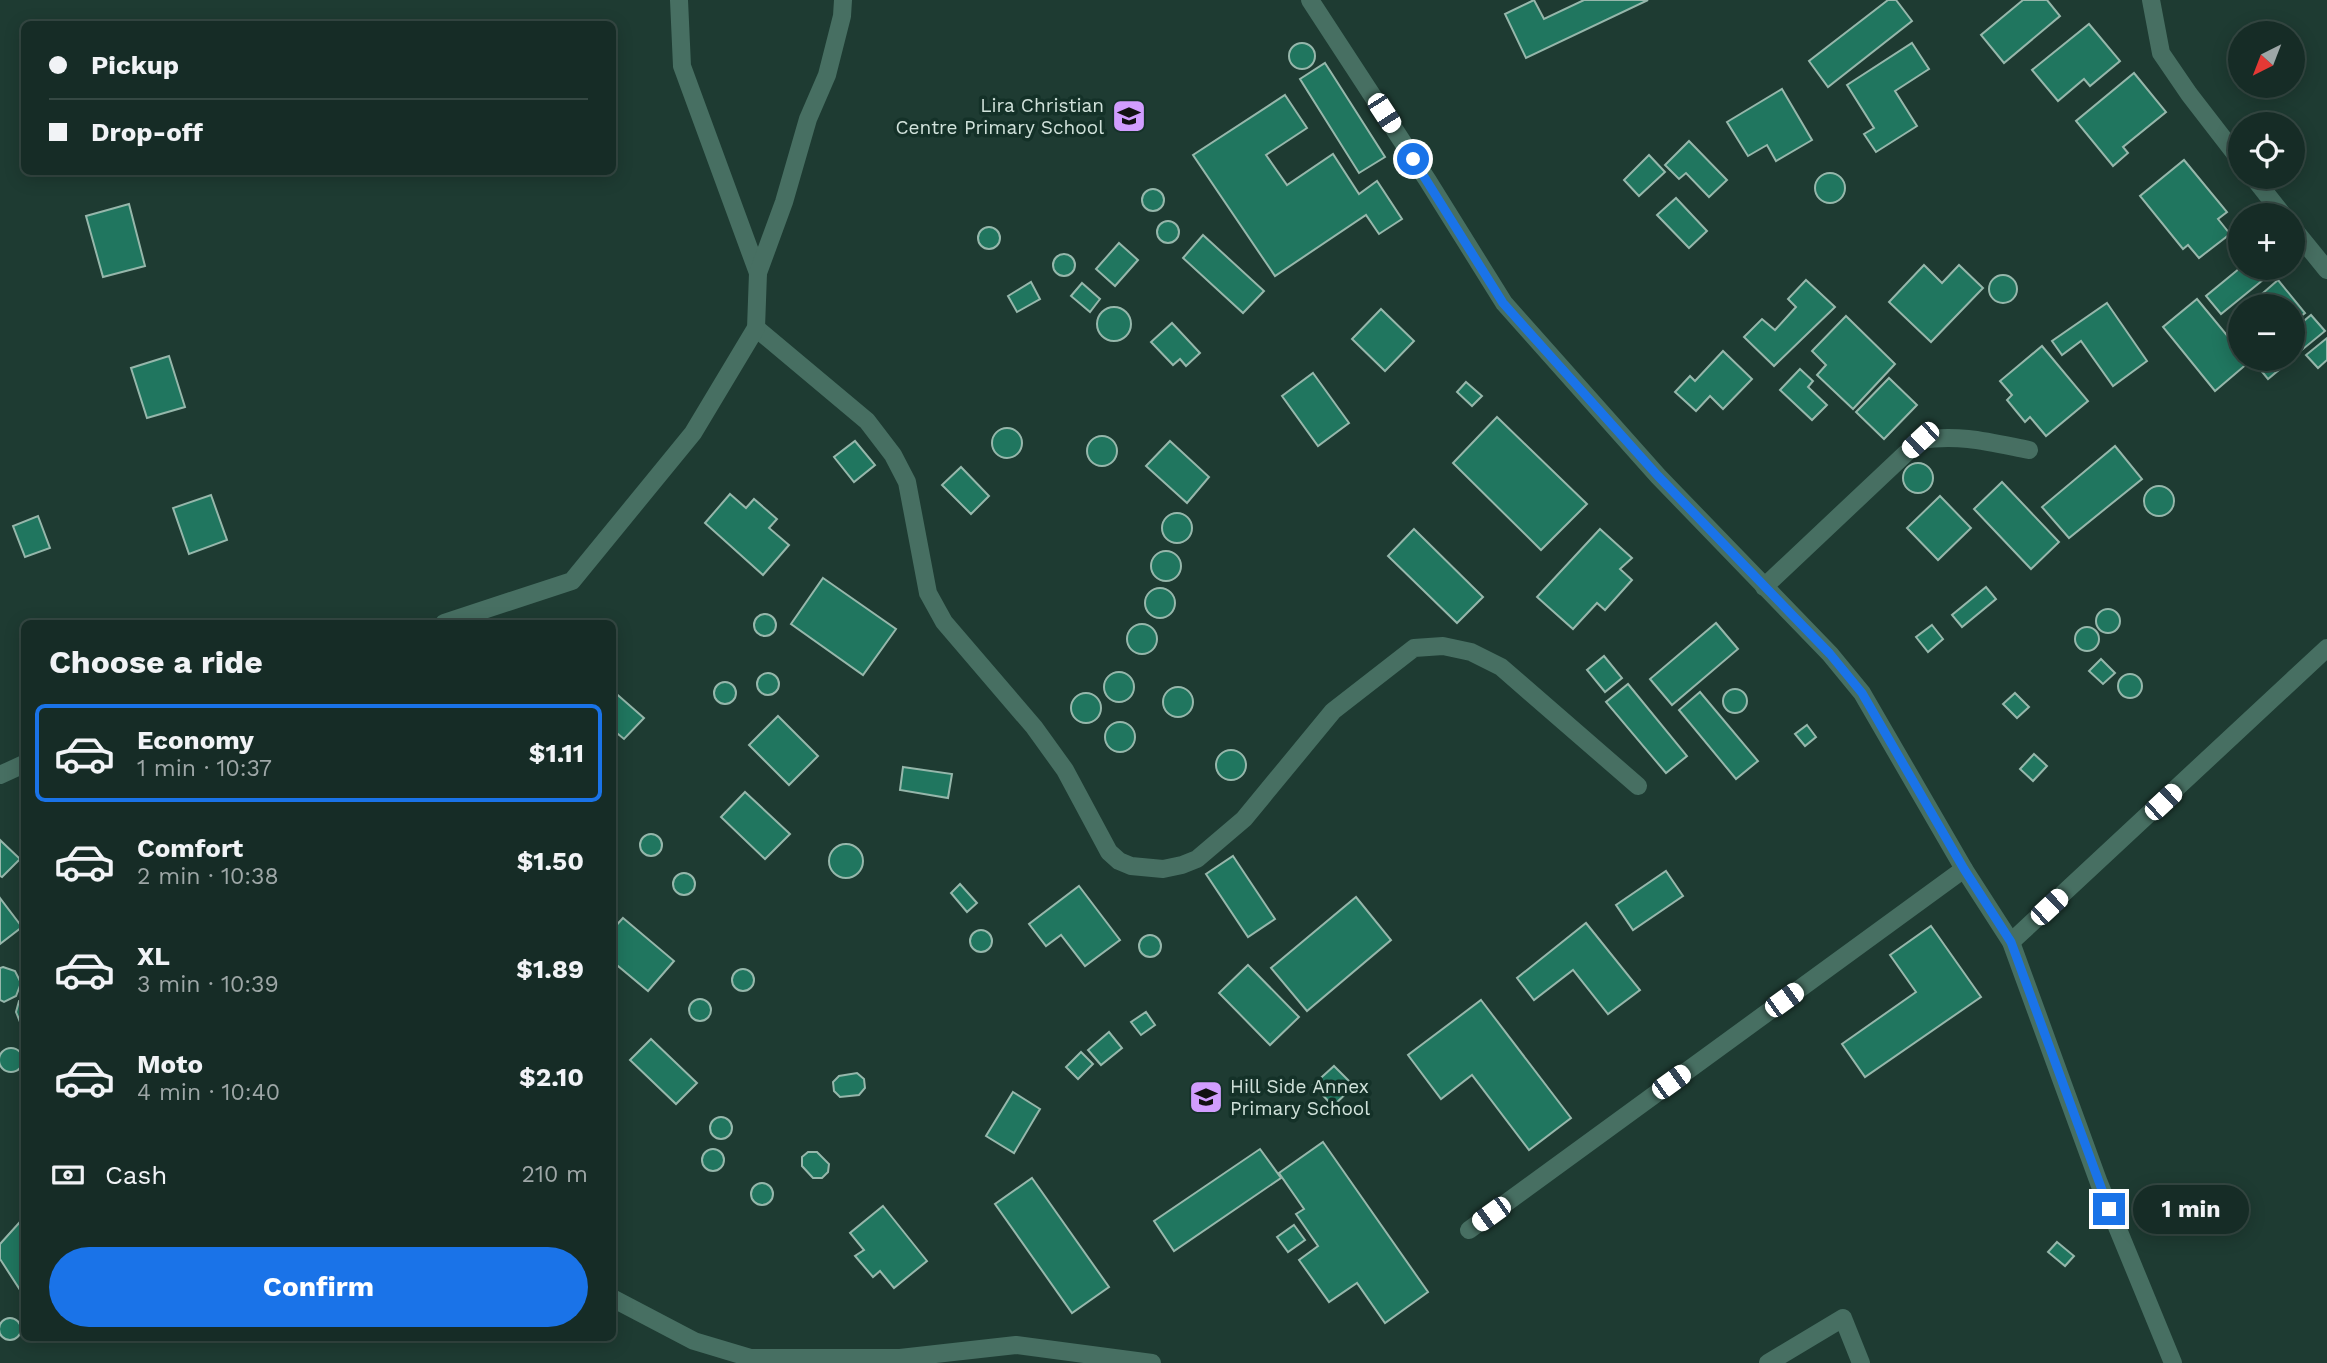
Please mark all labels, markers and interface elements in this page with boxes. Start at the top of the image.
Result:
north arrow [2228,21,2305,98]
map controls [2228,21,2305,371]
text: Pickup [91,50,179,80]
car [1364,90,1405,136]
place label: Lira Christian Centre Primary School [896,94,1104,139]
school or university icon: Lira Christian Centre Primary School [1110,97,1148,135]
button: locate [2228,112,2305,189]
text: Drop-off [91,117,203,147]
route start [1397,143,1429,175]
button: + [2228,203,2305,280]
button: − [2228,294,2305,371]
car [1898,418,1943,462]
text: Choose a ride [49,643,263,681]
icon: car [53,722,116,785]
text: Economy [137,725,254,755]
text: $1.11 [529,738,584,768]
text: 1 min · 10:37 [137,755,272,782]
car [2141,780,2186,824]
icon: car [53,830,116,893]
text: Comfort [137,833,243,863]
text: $1.50 [517,846,584,876]
text: 2 min · 10:38 [137,863,279,890]
car [2027,885,2072,929]
icon: car [53,938,116,1001]
text: XL [137,941,170,971]
text: $1.89 [516,954,584,984]
text: 3 min · 10:39 [137,971,279,998]
car [1761,979,1808,1021]
icon: car [53,1046,116,1109]
text: Moto [137,1049,203,1079]
car [1648,1061,1695,1103]
text: $2.10 [519,1062,584,1092]
place label: Hill Side Annex Primary School [1230,1075,1370,1120]
school or university icon: Hill Side Annex Primary School [1187,1078,1225,1116]
text: 4 min · 10:40 [137,1079,280,1106]
icon: cash [49,1156,87,1194]
text: Cash [105,1160,167,1190]
text: 210 m [522,1161,588,1188]
callout: 1 min [2134,1184,2249,1234]
car [1468,1193,1515,1235]
route end [2093,1193,2125,1225]
text: 1 min [2161,1196,2221,1223]
button: Confirm [49,1247,588,1327]

